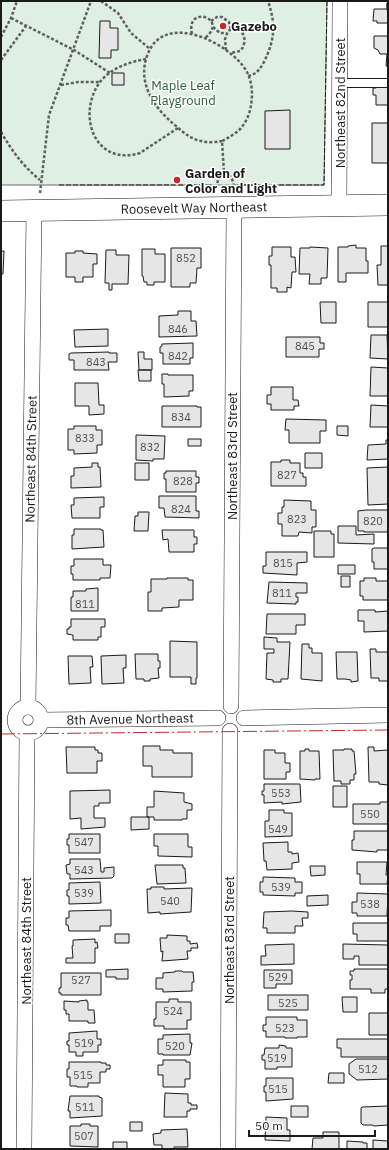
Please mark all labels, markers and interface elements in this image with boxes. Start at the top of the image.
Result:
place label: Gazebo [231,18,277,35]
marker: Gazebo [218,21,228,31]
street label: Northeast 82nd Street [332,38,349,168]
park label: Maple Leaf Playground [150,77,216,109]
place label: Garden of Color and Light [185,165,277,197]
marker: Garden of Color and Light [172,175,182,185]
street label: Roosevelt Way Northeast [121,198,267,218]
house number: 852 [176,251,196,265]
house number: 846 [168,322,188,336]
house number: 845 [295,339,315,353]
house number: 842 [168,349,188,363]
house number: 843 [86,355,106,369]
street label: Northeast 83rd Street [224,392,241,520]
street label: Northeast 84th Street [21,395,41,523]
house number: 834 [171,410,191,424]
house number: 833 [75,431,95,445]
house number: 832 [140,440,160,454]
house number: 827 [277,468,297,482]
house number: 828 [173,474,193,488]
house number: 824 [171,502,191,516]
house number: 823 [287,512,307,526]
house number: 820 [363,514,383,528]
house number: 815 [273,556,293,570]
house number: 811 [272,586,292,600]
house number: 811 [75,597,95,611]
street label: 8th Avenue Northeast [66,709,194,729]
house number: 553 [271,786,291,800]
house number: 550 [360,807,380,821]
house number: 549 [268,822,288,836]
house number: 547 [74,835,94,849]
house number: 543 [74,863,94,877]
street label: Northeast 83rd Street [221,876,238,1004]
street label: Northeast 84th Street [18,877,35,1005]
house number: 539 [271,880,291,894]
house number: 539 [74,886,94,900]
house number: 540 [160,894,180,908]
house number: 538 [360,897,380,911]
house number: 529 [268,970,288,984]
house number: 527 [71,973,91,987]
house number: 525 [278,996,298,1010]
house number: 524 [163,1004,183,1018]
house number: 523 [275,1021,295,1035]
house number: 519 [74,1036,94,1050]
house number: 520 [165,1039,185,1053]
house number: 519 [267,1051,287,1065]
house number: 512 [358,1062,378,1076]
house number: 515 [73,1068,93,1082]
house number: 515 [268,1082,288,1096]
house number: 511 [75,1100,95,1114]
scale bar [249,1112,375,1138]
text: 50 m [255,1118,283,1133]
house number: 507 [74,1129,94,1143]

